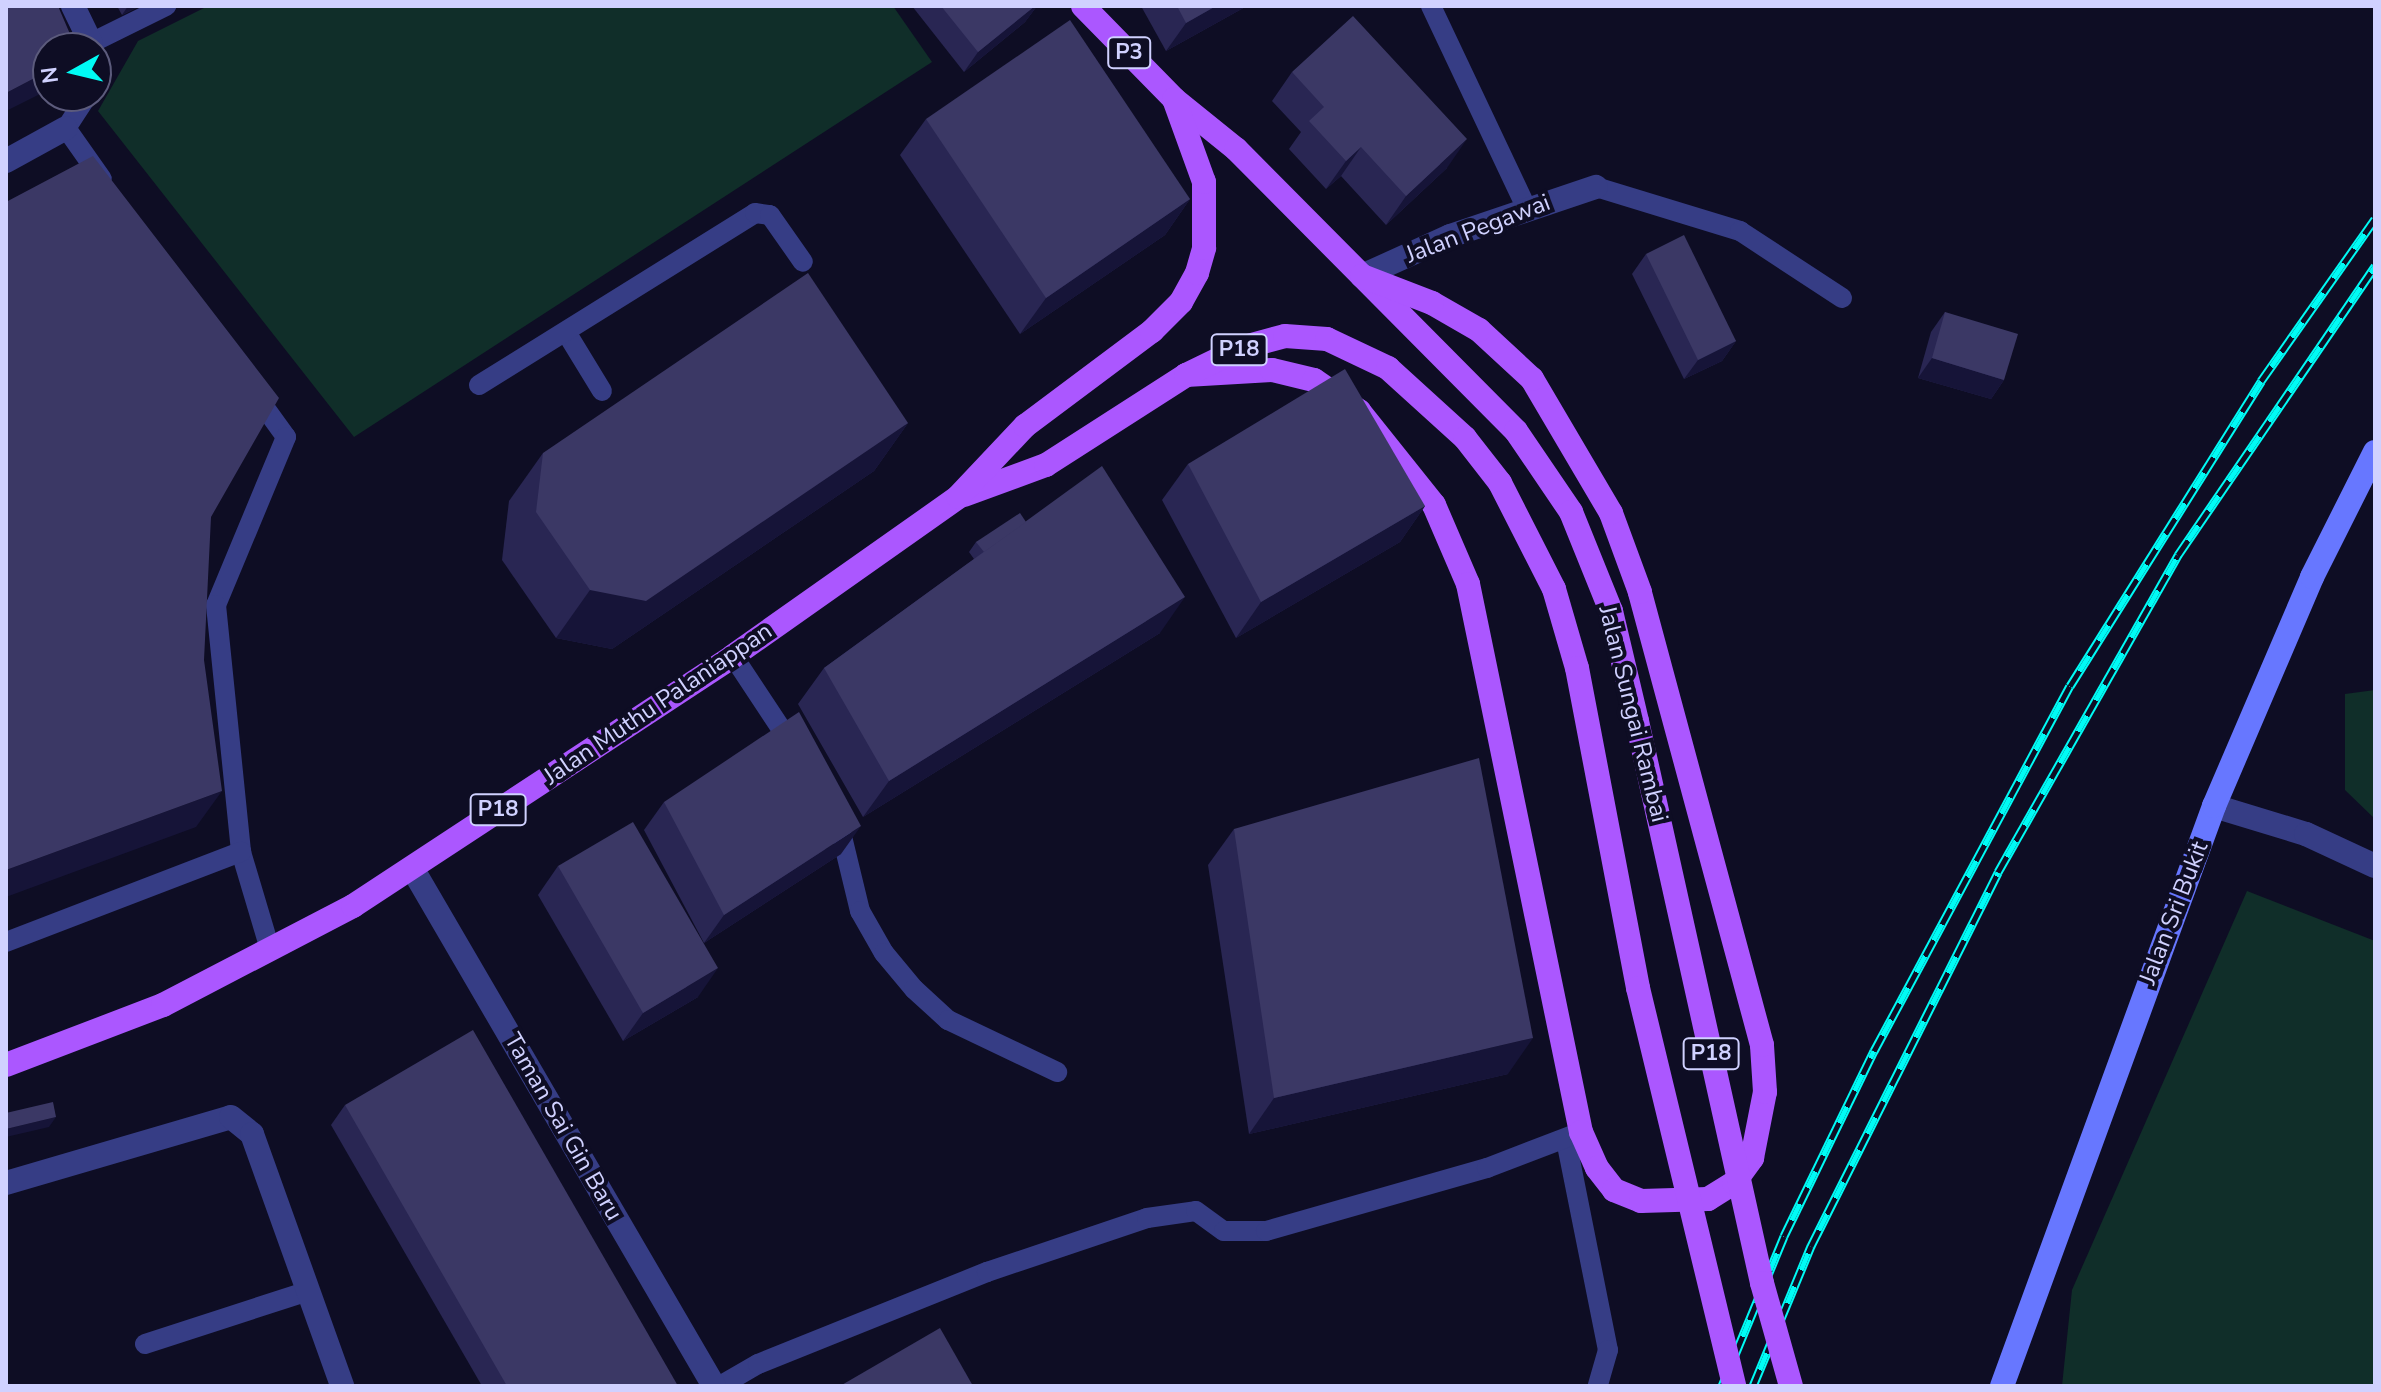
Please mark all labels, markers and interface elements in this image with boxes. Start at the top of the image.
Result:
north arrow [32,32,112,112]
road number: P3 [1107,35,1151,71]
text: N [34,65,66,85]
street label: Jalan Pegawai [1402,188,1554,270]
road number: P18 [1209,332,1269,368]
street label: Jalan Sungai Rambai [1592,603,1674,825]
street label: Jalan Muthu Palaniappan [538,617,778,791]
road number: P18 [468,792,528,828]
street label: Jalan Sri Bukit [2134,837,2214,989]
street label: Taman Sai Gin Baru [498,1028,628,1226]
road number: P18 [1681,1036,1741,1072]

